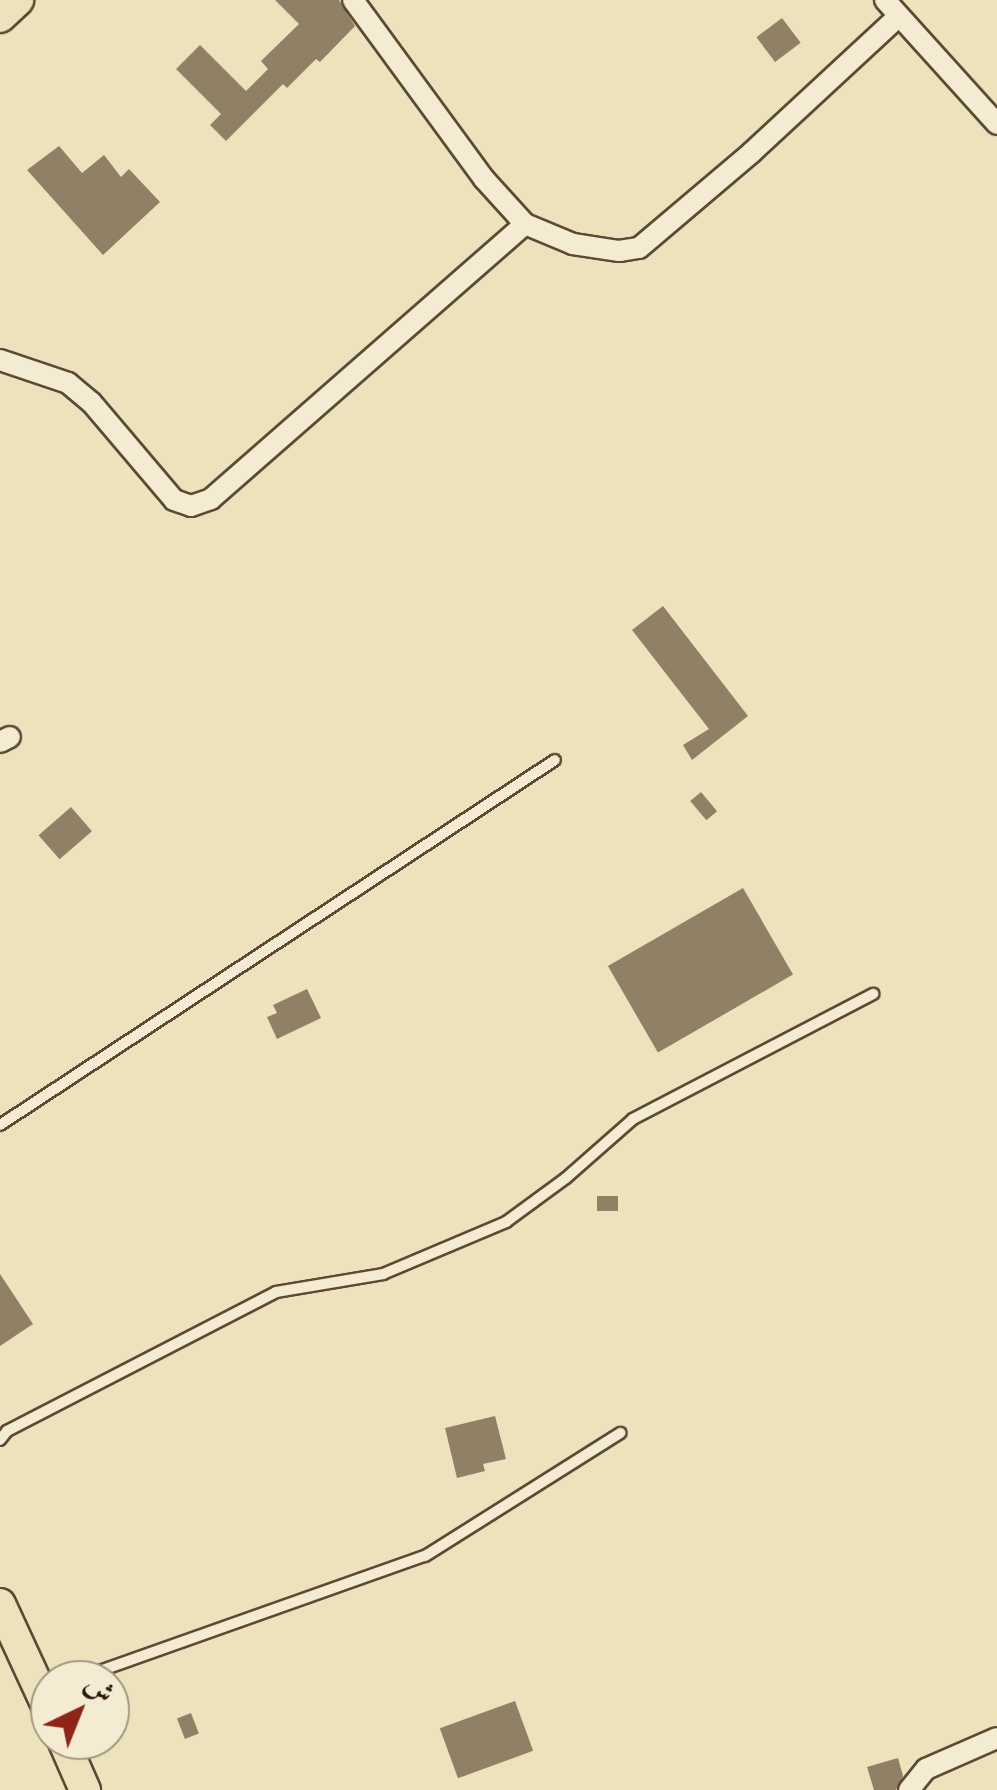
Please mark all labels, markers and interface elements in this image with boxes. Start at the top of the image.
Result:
north arrow [30,1660,130,1760]
text: ش [77,1667,122,1711]

